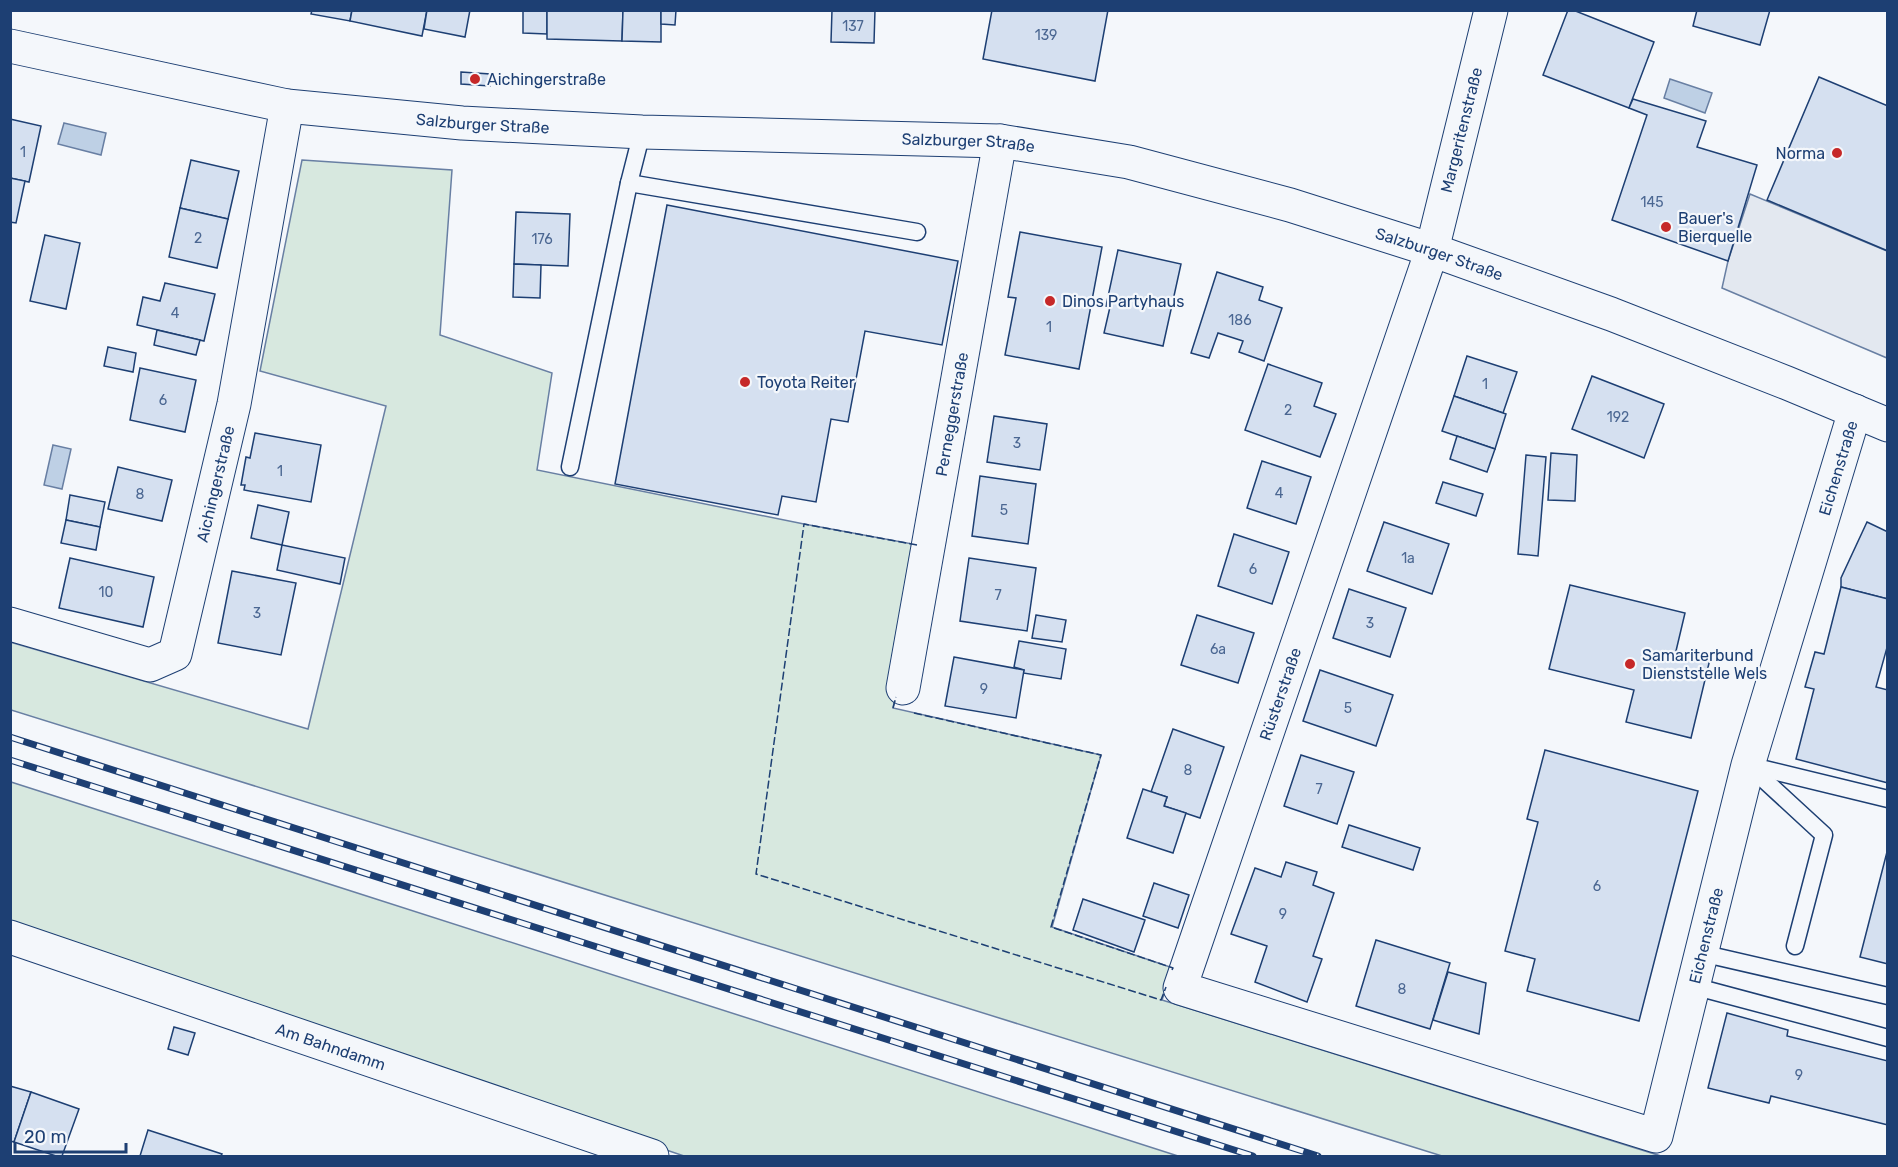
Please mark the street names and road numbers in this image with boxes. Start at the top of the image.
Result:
street label: Margeritenstraße [1437,66,1486,195]
street label: Salzburger Straße [415,110,550,137]
street label: Salzburger Straße [901,130,1036,157]
street label: Salzburger Straße [1373,224,1506,285]
street label: Perneggerstraße [932,351,972,478]
street label: Eichenstraße [1815,418,1862,518]
street label: Aichingerstraße [193,424,239,544]
street label: Rüsterstraße [1256,645,1305,743]
street label: Eichenstraße [1685,886,1727,986]
street label: Am Bahndamm [273,1019,388,1074]

